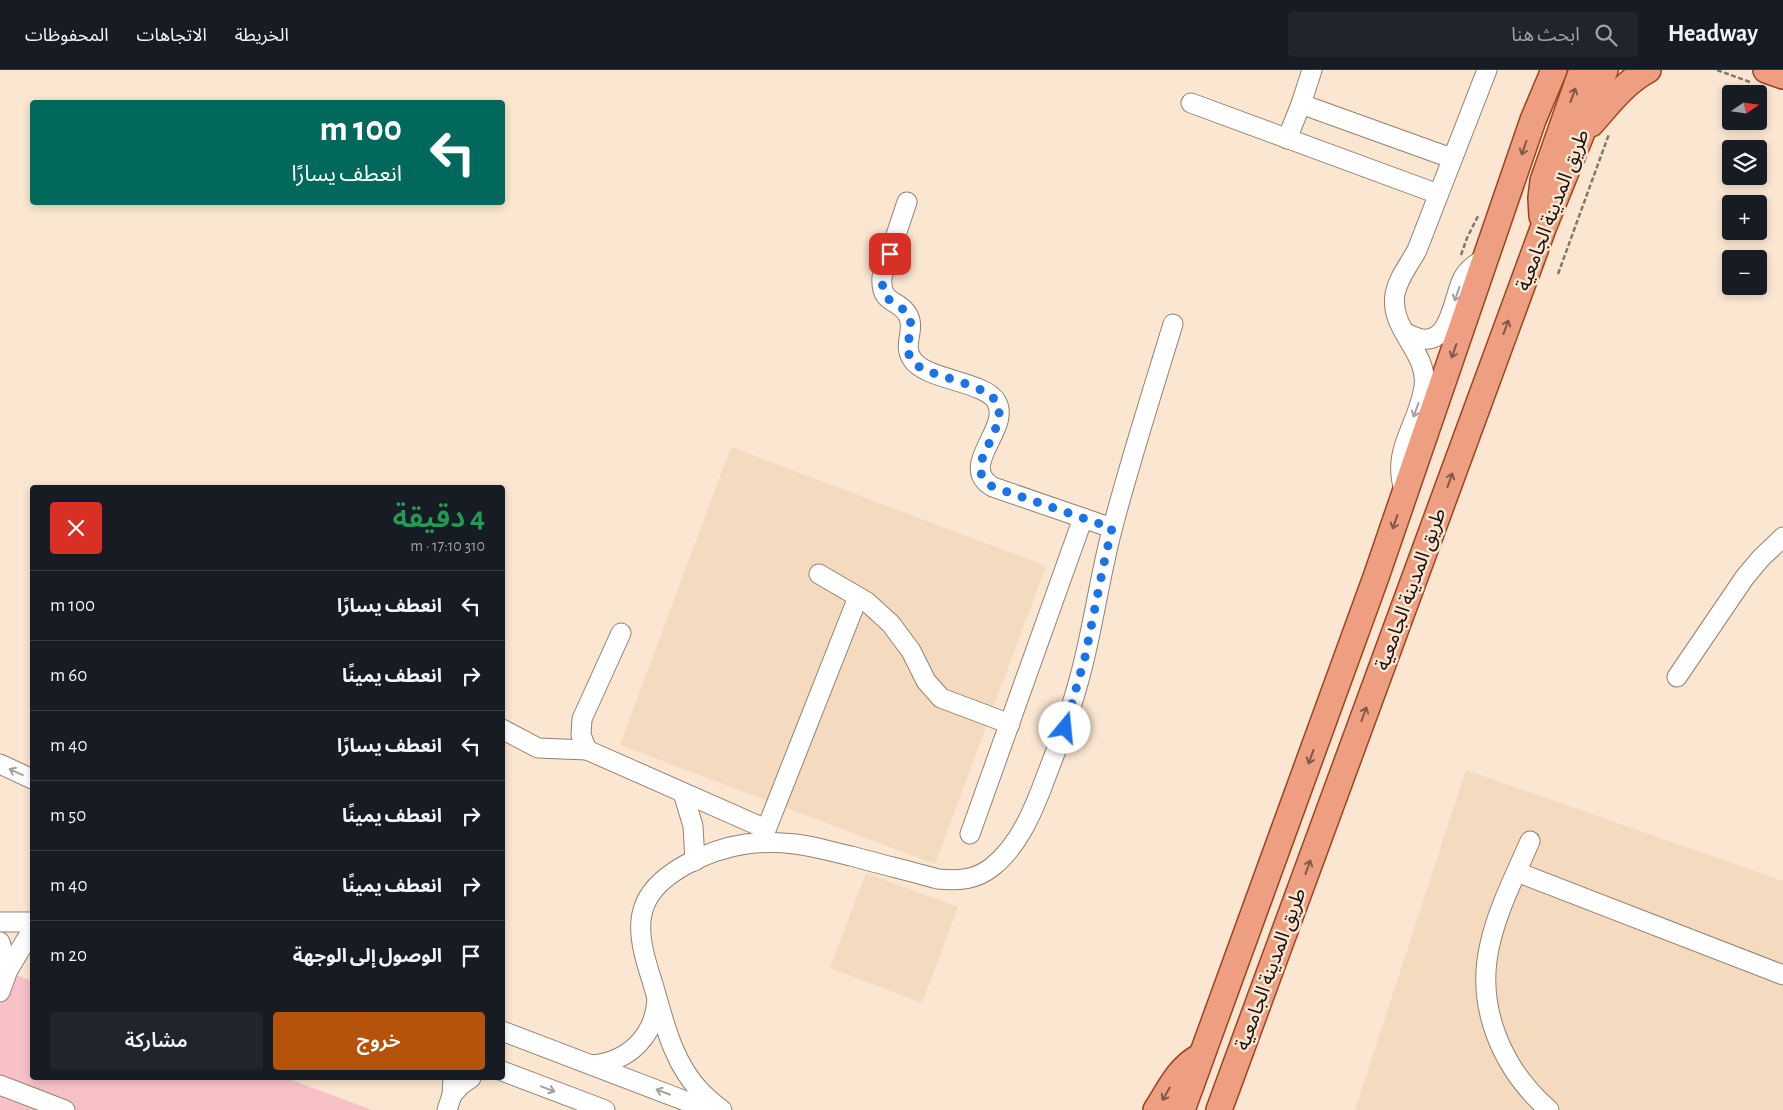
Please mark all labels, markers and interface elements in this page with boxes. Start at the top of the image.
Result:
search box [1288,12,1638,57]
icon: search [1592,21,1620,49]
text: Headway [1668,22,1758,46]
text: ابحث هنا [1511,26,1580,45]
text: المحفوظات [25,27,109,45]
text: الاتجاهات [137,27,207,45]
text: الخريطة [235,27,289,45]
north arrow [1722,85,1768,130]
map controls [1722,85,1767,295]
one-way arrow [1569,88,1578,104]
text: 100 m [319,112,402,147]
icon: left [420,120,485,185]
street label: طريق المدينة الجامعية [1513,127,1595,294]
one-way arrow [1519,140,1528,155]
button: layers [1722,140,1767,185]
text: انعطف يسارًا [292,163,402,185]
button: + [1722,195,1767,240]
pin [869,233,911,275]
icon: arrive [876,240,904,268]
button: − [1722,250,1767,295]
one-way arrow [1452,286,1461,301]
one-way arrow [1502,320,1511,336]
one-way arrow [1449,343,1458,359]
one-way arrow [1411,402,1421,418]
one-way arrow [1446,473,1455,488]
button: close [50,502,102,554]
text: 4 دقيقة [393,503,485,533]
street label: طريق المدينة الجامعية [1372,506,1451,674]
one-way arrow [1390,513,1400,529]
text: 310 m · 17:10 [410,538,485,554]
icon: left [457,592,485,620]
text: 100 m [50,596,95,615]
text: انعطف يسارًا [337,597,442,616]
icon: right [457,662,485,690]
text: 60 m [50,666,87,685]
text: انعطف يمينًا [342,667,442,686]
position arrow [1038,701,1090,753]
one-way arrow [1360,707,1369,723]
icon: left [457,732,485,760]
text: 40 m [50,736,88,755]
text: انعطف يسارًا [337,737,442,756]
one-way arrow [1306,749,1315,764]
one-way arrow [9,766,24,776]
icon: right [457,802,485,830]
text: 50 m [50,806,86,825]
text: انعطف يمينًا [342,807,442,826]
one-way arrow [1304,860,1313,875]
icon: right [457,872,485,900]
text: 40 m [50,876,88,895]
text: انعطف يمينًا [342,877,442,896]
street label: طريق المدينة الجامعية [1232,886,1311,1054]
icon: arrive [457,942,485,970]
text: 20 m [50,946,87,965]
text: الوصول إلى الوجهة [293,947,442,966]
button: مشاركة [50,1012,263,1070]
button: خروج [273,1012,485,1070]
one-way arrow [540,1085,555,1094]
one-way arrow [1160,1086,1170,1101]
one-way arrow [656,1087,671,1097]

